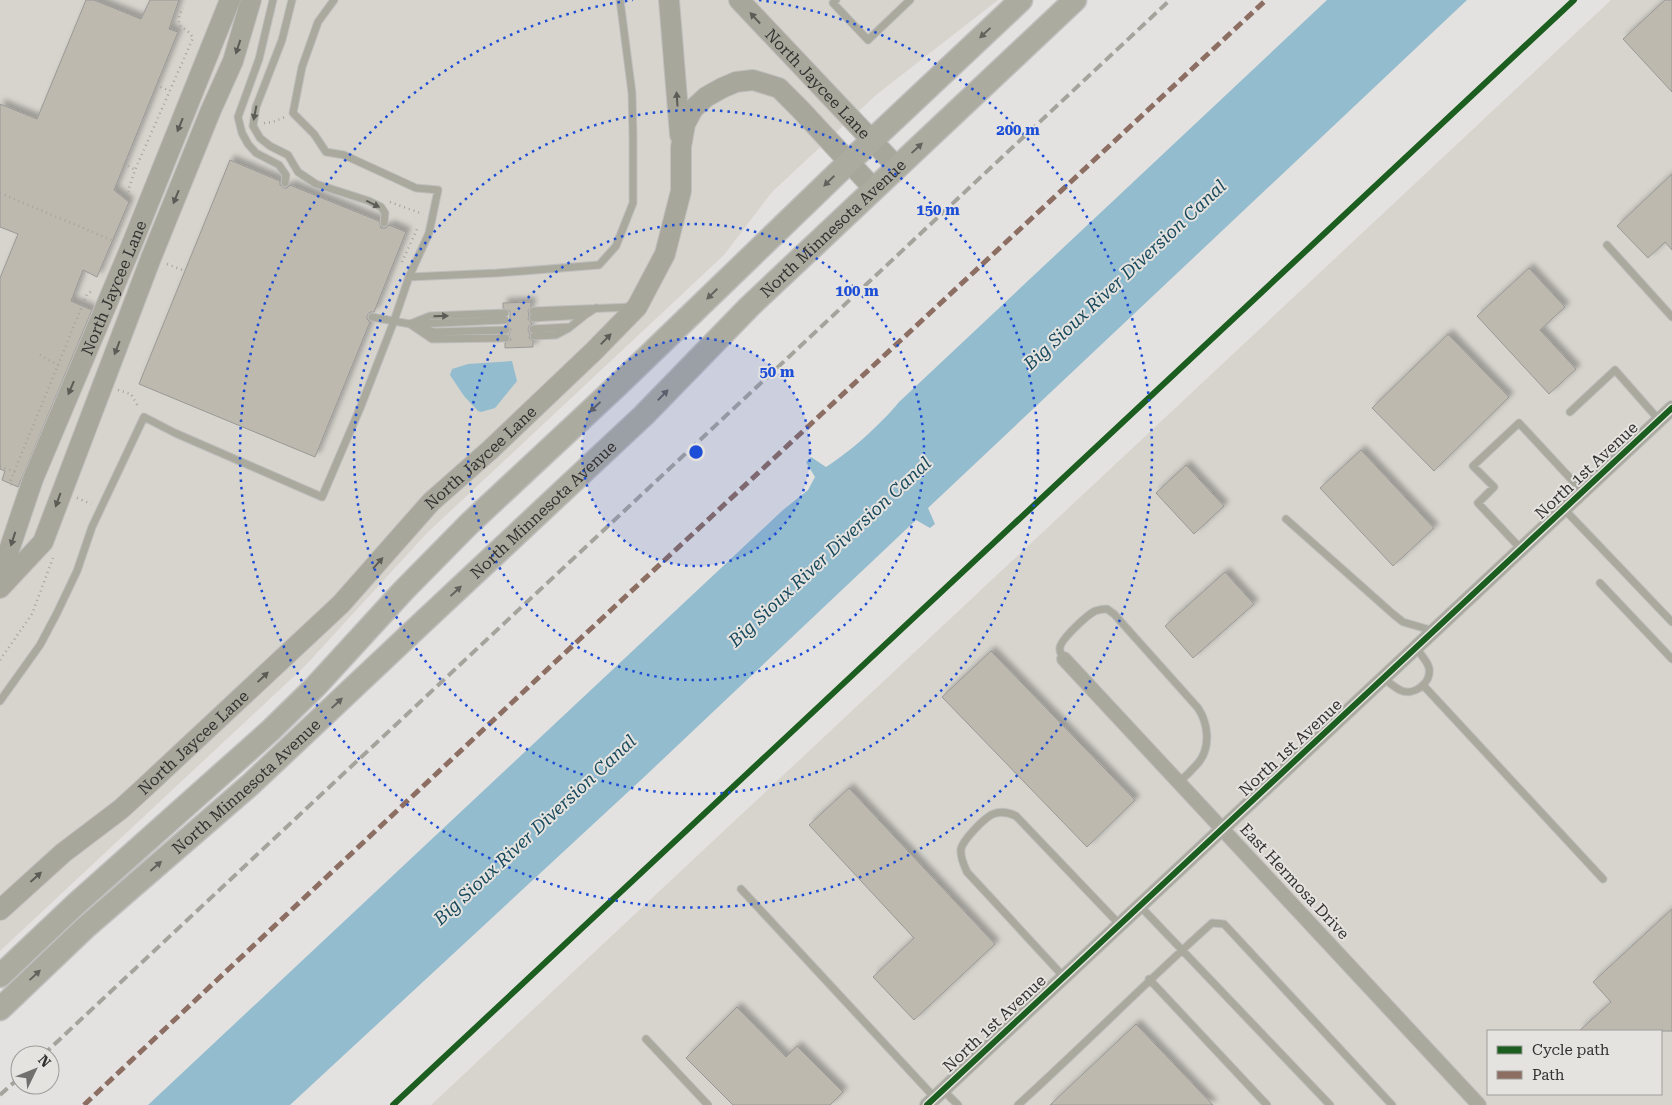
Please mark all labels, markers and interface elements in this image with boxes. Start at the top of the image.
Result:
one-way arrow [749,12,761,24]
street label: North Jaycee Lane [761,25,874,143]
one-way arrow [980,27,992,39]
one-way arrow [233,40,241,55]
one-way arrow [673,91,681,107]
one-way arrow [251,105,259,120]
one-way arrow [176,117,183,132]
text: 200 m [996,121,1040,139]
one-way arrow [911,142,923,154]
street label: North Minnesota Avenue [756,155,910,301]
one-way arrow [823,175,835,187]
water label: Big Sioux River Diversion Canal [1018,175,1230,375]
one-way arrow [171,190,179,204]
one-way arrow [366,200,380,208]
text: 150 m [916,201,960,219]
street label: North Jaycee Lane [77,217,151,358]
text: 100 m [835,282,879,300]
one-way arrow [707,288,719,300]
one-way arrow [433,311,449,319]
one-way arrow [600,333,612,345]
one-way arrow [113,341,120,356]
text: 50 m [759,363,795,381]
one-way arrow [67,381,75,395]
one-way arrow [657,390,669,402]
one-way arrow [589,401,601,413]
street label: North Jaycee Lane [421,402,541,513]
street label: North 1st Avenue [1531,418,1642,523]
street label: North Minnesota Avenue [467,437,620,583]
centre of rings [687,443,705,461]
water label: Big Sioux River Diversion Canal [723,452,935,652]
one-way arrow [54,493,62,508]
one-way arrow [9,532,16,547]
one-way arrow [372,558,384,570]
one-way arrow [450,585,462,597]
one-way arrow [256,671,268,683]
street label: North Jaycee Lane [134,686,253,799]
street label: North 1st Avenue [1235,695,1346,800]
one-way arrow [331,697,343,709]
street label: North Minnesota Avenue [168,715,324,858]
water label: Big Sioux River Diversion Canal [428,730,640,930]
street label: East Hermosa Drive [1236,819,1353,943]
one-way arrow [149,861,162,872]
one-way arrow [29,871,41,883]
one-way arrow [29,969,41,981]
street label: North 1st Avenue [939,971,1050,1076]
legend [1487,1030,1662,1095]
text: Cycle path [1532,1041,1610,1059]
north arrow [10,1045,60,1095]
text: N [35,1052,54,1071]
text: Path [1532,1066,1565,1084]

